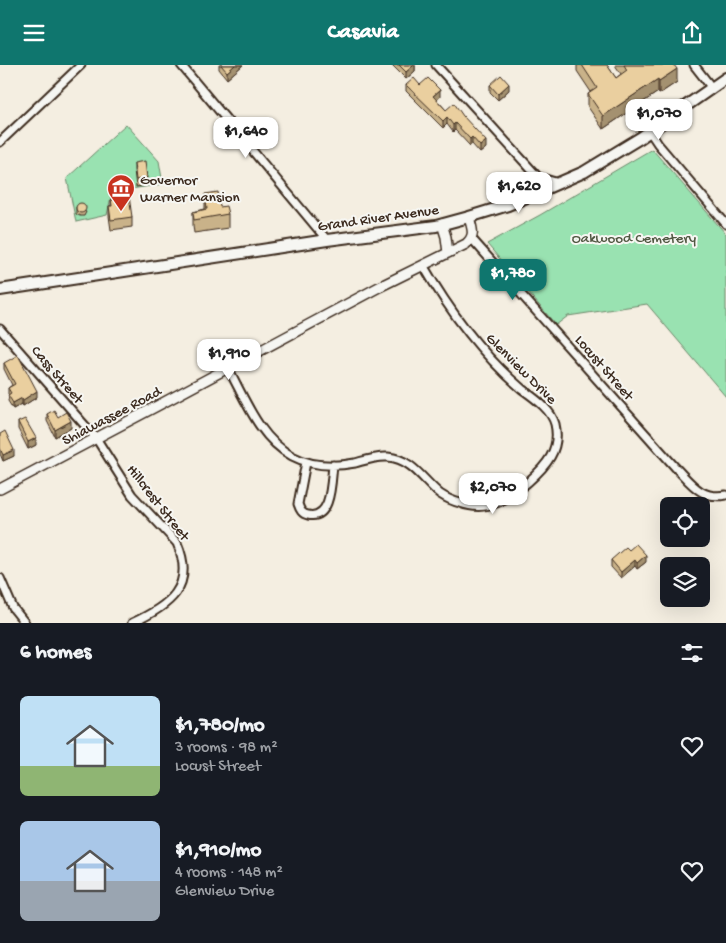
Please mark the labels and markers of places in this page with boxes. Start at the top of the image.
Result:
pin: $1,070 [618,99,700,141]
pin: $1,640 [205,117,287,159]
pin: $1,620 [478,171,560,214]
place label: Governor Warner Mansion [140,172,240,207]
museum icon: Governor Warner Mansion [106,173,136,212]
pin: $1,780 [472,259,554,301]
pin: $1,910 [188,339,270,381]
pin: $2,070 [452,473,534,515]

